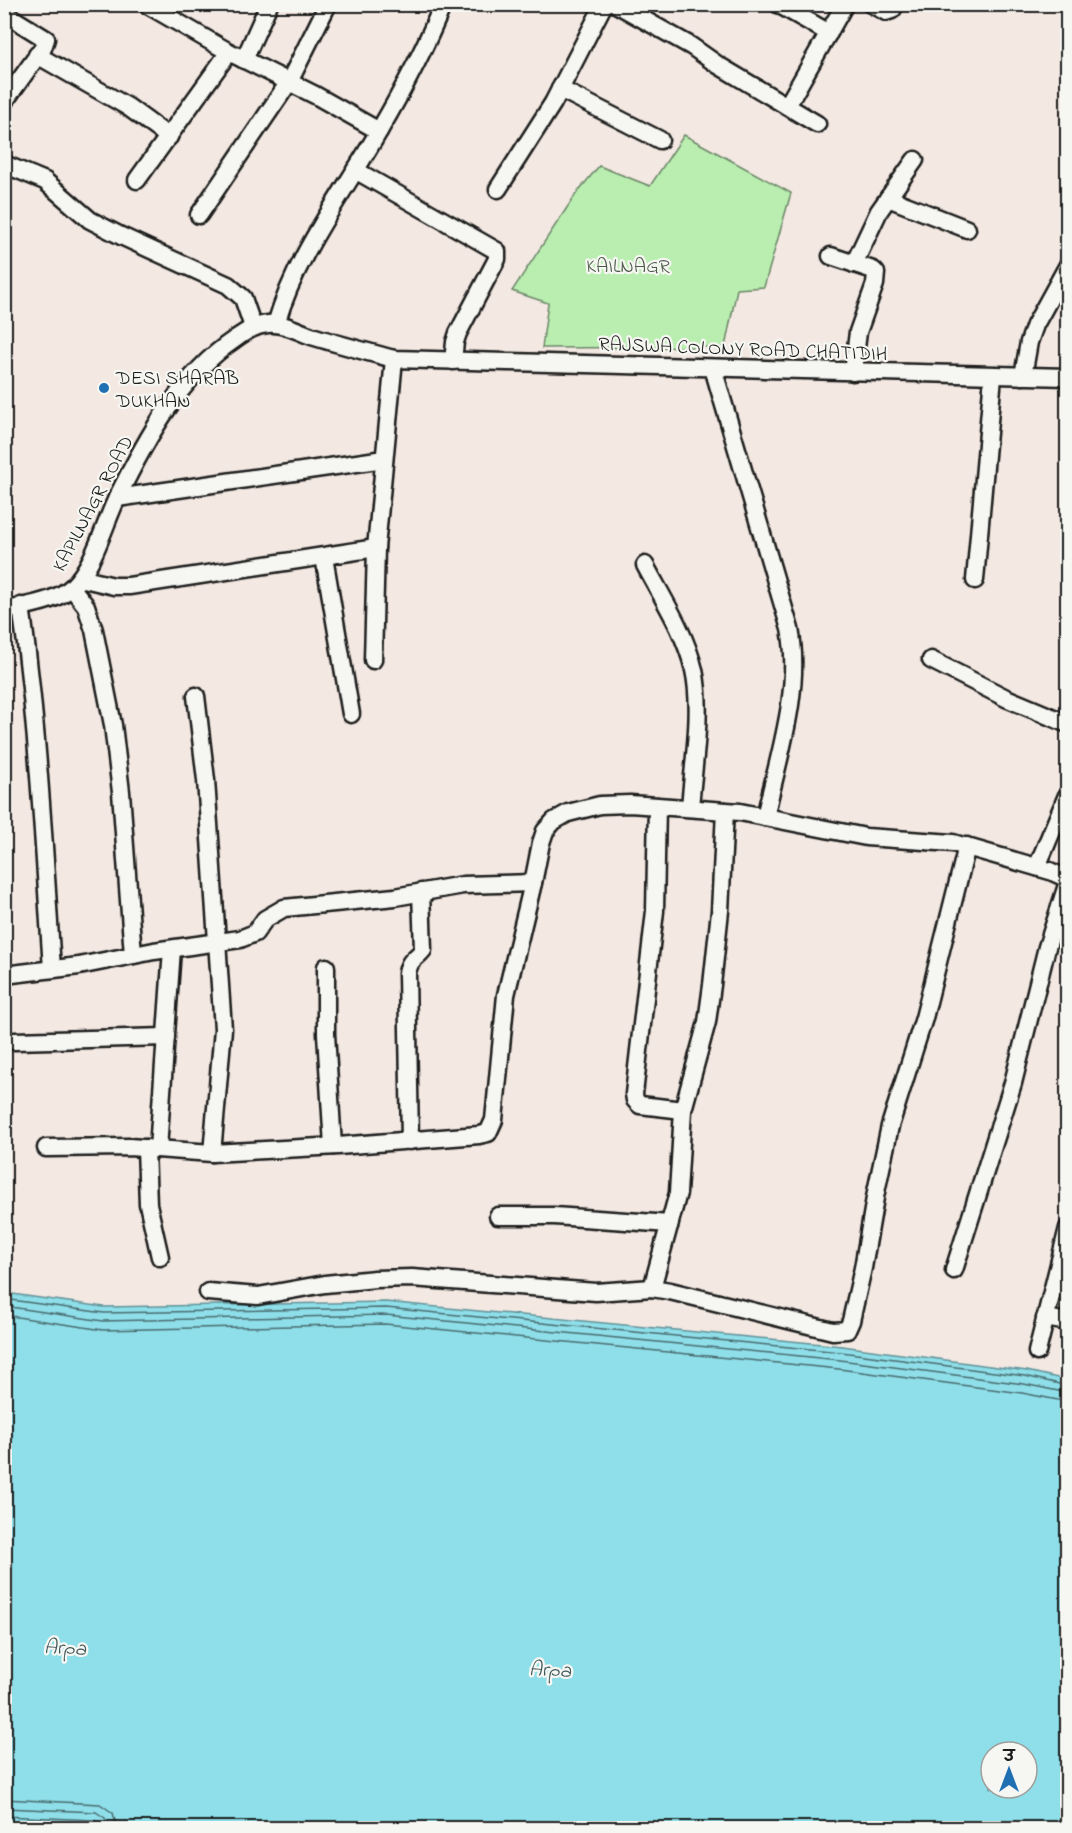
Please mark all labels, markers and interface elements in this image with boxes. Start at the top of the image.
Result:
park label: KAILNAGR [586,253,671,282]
street label: RAJSWA COLONY ROAD CHATIDIH [598,331,888,370]
place label: DESI SHARAB DUKHAN [115,365,239,417]
marker: DESI SHARAB DUKHAN [97,381,111,395]
street label: KAPILNAGR ROAD [46,431,142,577]
water label: Arpa [43,1633,87,1665]
water label: Arpa [528,1655,572,1687]
north arrow [979,1740,1039,1800]
text: उ [1002,1745,1016,1769]

